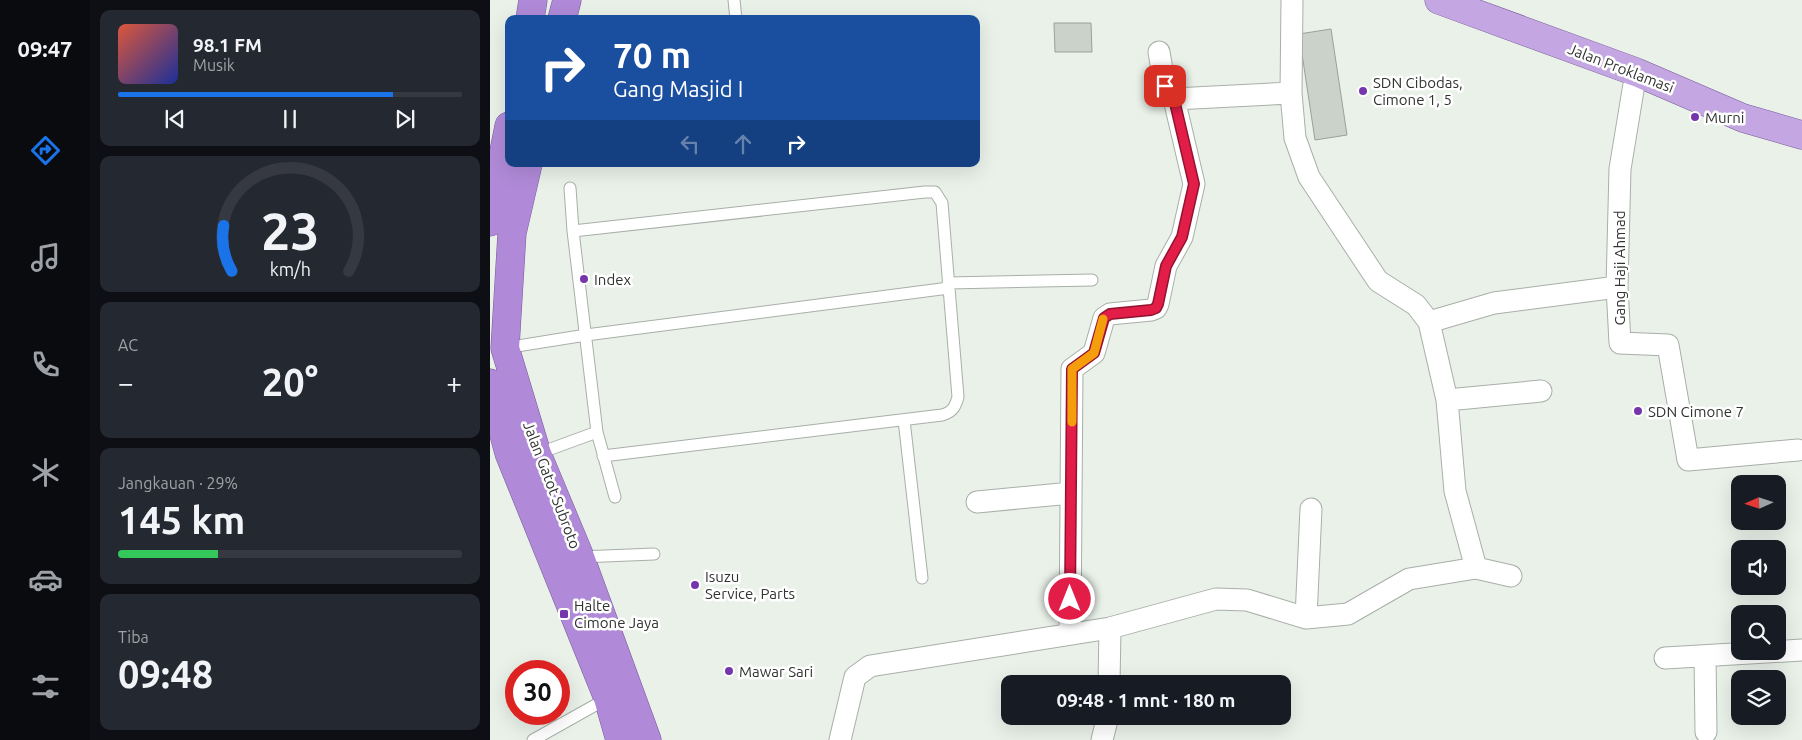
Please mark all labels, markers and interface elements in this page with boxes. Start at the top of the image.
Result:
text: 98.1 FM [193,34,262,56]
icon: right [530,35,595,100]
text: 70 m [613,35,691,75]
text: 09:47 [17,36,73,61]
street label: Jalan Proklamasi [1566,40,1676,96]
text: Musik [193,56,235,74]
pin [1144,65,1186,107]
icon: arrive [1151,72,1179,100]
place label: SDN Cibodas, Cimone 1, 5 [1373,74,1463,108]
text: Gang Masjid I [613,76,743,101]
marker: SDN Cibodas, Cimone 1, 5 [1357,85,1369,97]
icon: previous [161,105,189,133]
icon: pause [276,105,304,133]
icon: next [391,105,419,133]
place label: Murni [1705,109,1745,126]
marker: Murni [1689,111,1701,123]
icon: left [676,130,704,158]
icon: ahead [729,130,757,158]
icon: right [782,130,810,158]
icon: directions [28,133,63,168]
text: 23 [261,202,319,260]
street label: Gang Haji Ahmad [1611,211,1628,325]
icon: music [28,240,63,275]
text: km/h [269,259,311,279]
place label: Index [594,271,631,288]
marker: Index [578,273,590,285]
text: AC [118,336,138,354]
icon: phone [28,347,63,382]
text: 20° [262,361,318,403]
text: − [118,367,134,398]
text: + [446,367,462,398]
place label: SDN Cimone 7 [1648,403,1744,420]
marker: SDN Cimone 7 [1632,405,1644,417]
street label: Jalan Gatot Subroto [520,419,584,551]
icon: climate [28,455,63,490]
text: Jangkauan · 29% [118,474,238,492]
north arrow [1731,475,1786,530]
map controls [1731,475,1786,725]
text: 145 km [118,499,245,541]
button: sound [1731,540,1786,595]
icon: car [28,562,63,597]
place label: Isuzu Service, Parts [705,568,795,602]
position arrow [1043,572,1095,624]
marker: Isuzu Service, Parts [689,579,701,591]
place label: Halte Cimone Jaya [574,597,659,631]
button: search [1731,605,1786,660]
marker: Halte Cimone Jaya [558,608,570,620]
text: Tiba [118,628,149,646]
text: 09:48 [118,653,213,695]
speed limit sign: 30 [505,660,570,725]
place label: Mawar Sari [739,663,813,680]
marker: Mawar Sari [723,665,735,677]
icon: filters [28,669,63,704]
button: layers [1731,670,1786,725]
text: 09:48 · 1 mnt · 180 m [1057,689,1235,711]

